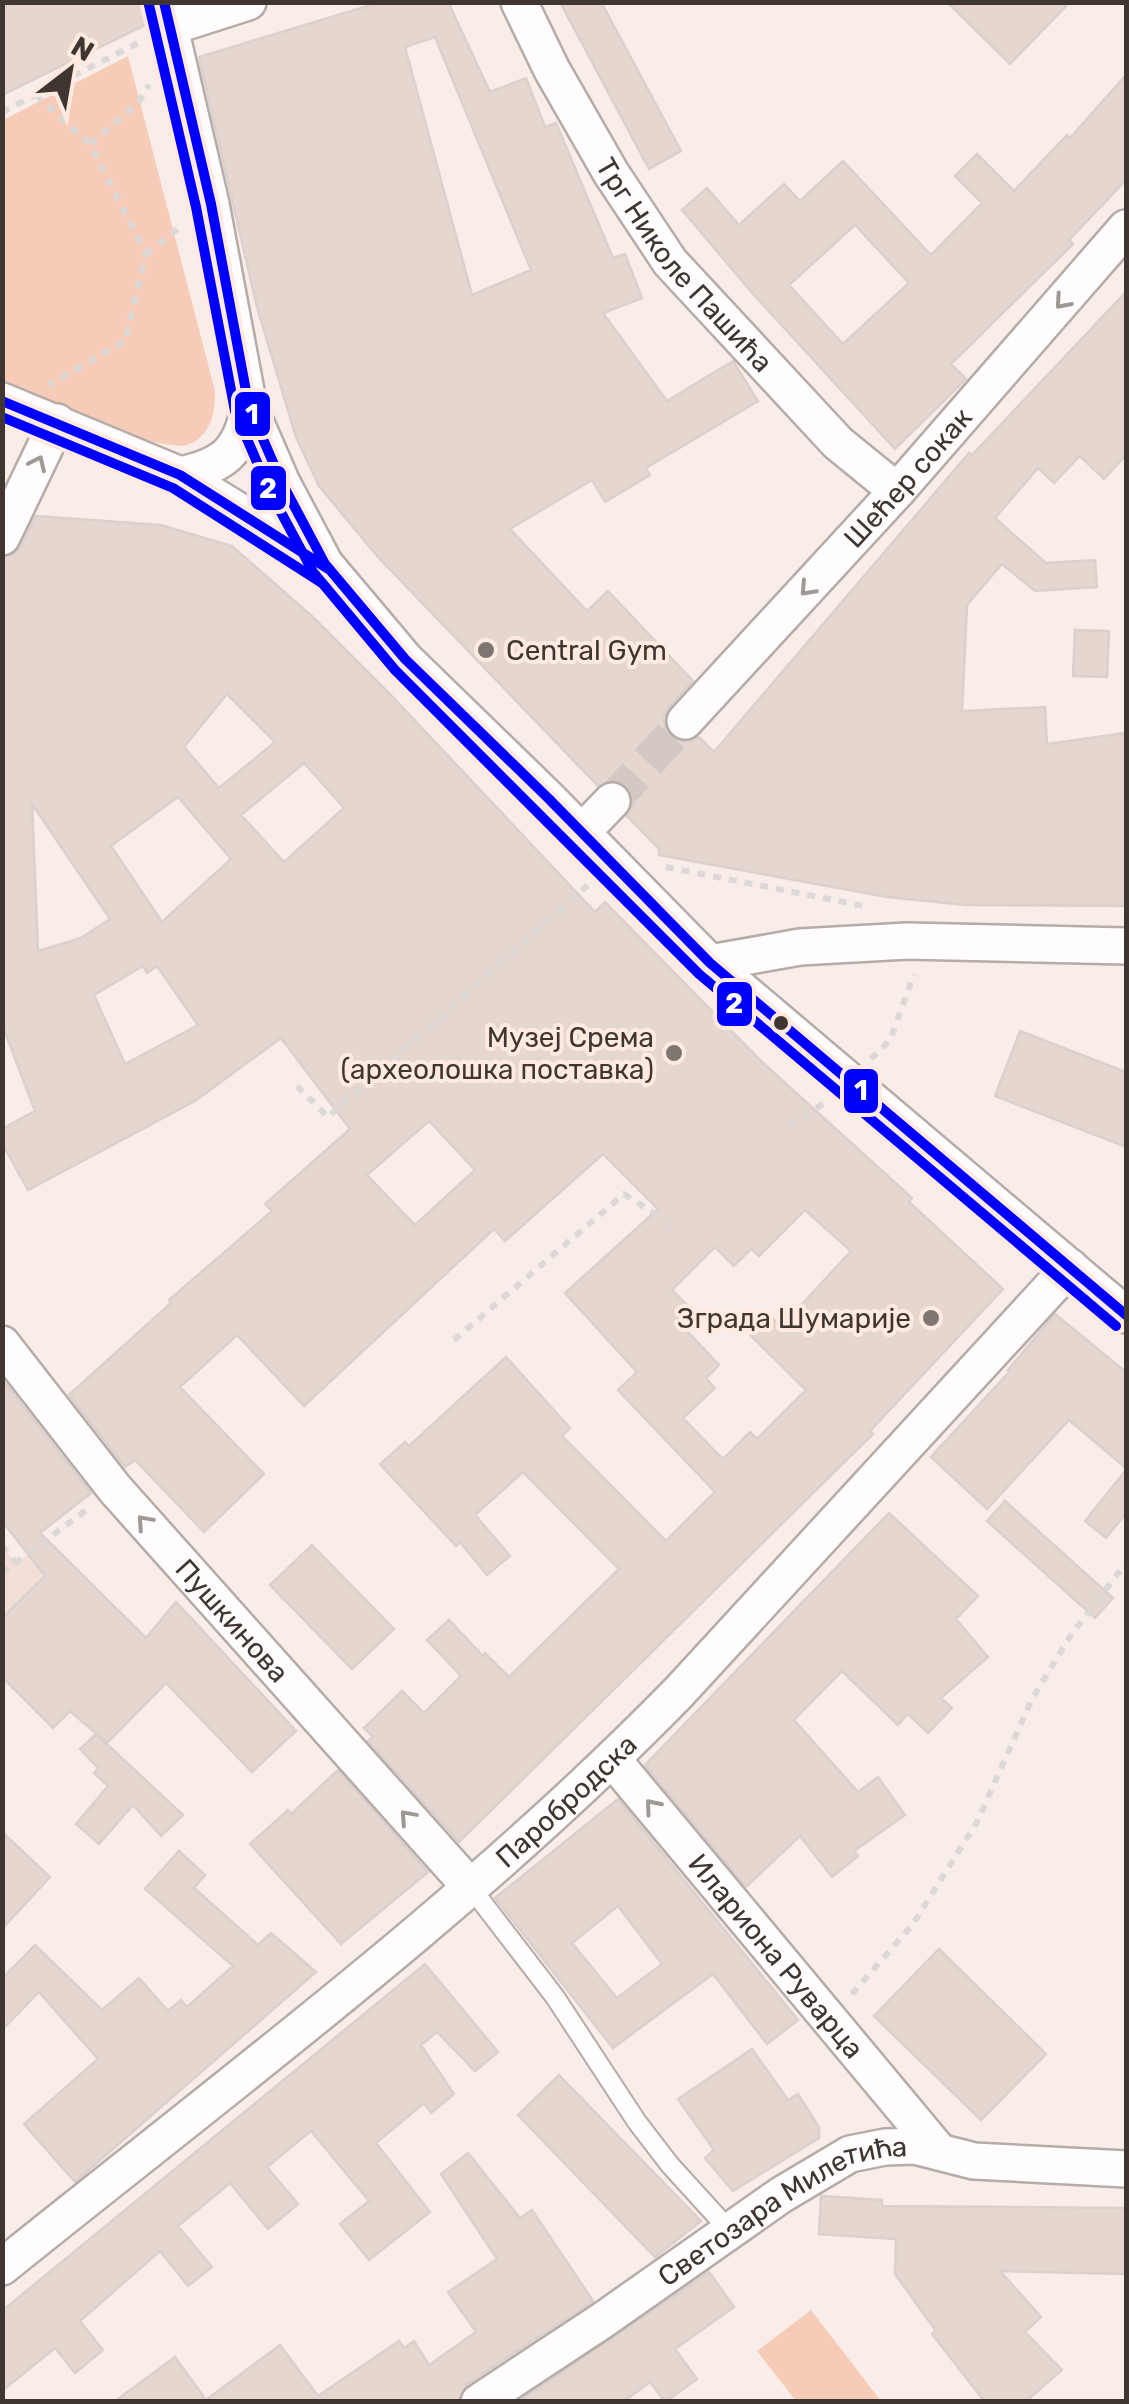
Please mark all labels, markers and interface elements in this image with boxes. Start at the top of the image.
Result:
north arrow [20,20,120,120]
text: N [65,30,100,68]
street label: Трг Николе Пашића [589,152,780,378]
one-way arrow [1056,290,1074,308]
line badge: 1 [233,390,272,438]
text: 1 [245,398,259,431]
street label: Шећер сокак [837,401,979,554]
one-way arrow [26,456,46,474]
line badge: 2 [249,464,288,512]
text: 2 [259,472,277,505]
one-way arrow [801,577,819,595]
place label: Central Gym [506,634,667,667]
marker: Central Gym [475,639,497,661]
line badge: 2 [715,980,754,1028]
text: 2 [725,987,743,1020]
unlabelled marker [771,1013,791,1033]
place label: Музеј Срема (археолошка поставка) [341,1021,654,1086]
marker: Музеј Срема (археолошка поставка) [663,1042,685,1064]
line badge: 1 [842,1067,880,1115]
text: 1 [854,1074,868,1107]
place label: Зграда Шумарије [677,1302,911,1335]
marker: Зграда Шумарије [920,1307,942,1329]
one-way arrow [138,1515,156,1534]
street label: Пушкинова [169,1552,296,1689]
street label: Паробродска [489,1727,643,1874]
one-way arrow [646,1799,664,1817]
one-way arrow [401,1810,419,1828]
street label: Илариона Руварца [682,1847,871,2065]
street label: Светозара Милетића [652,2129,908,2293]

